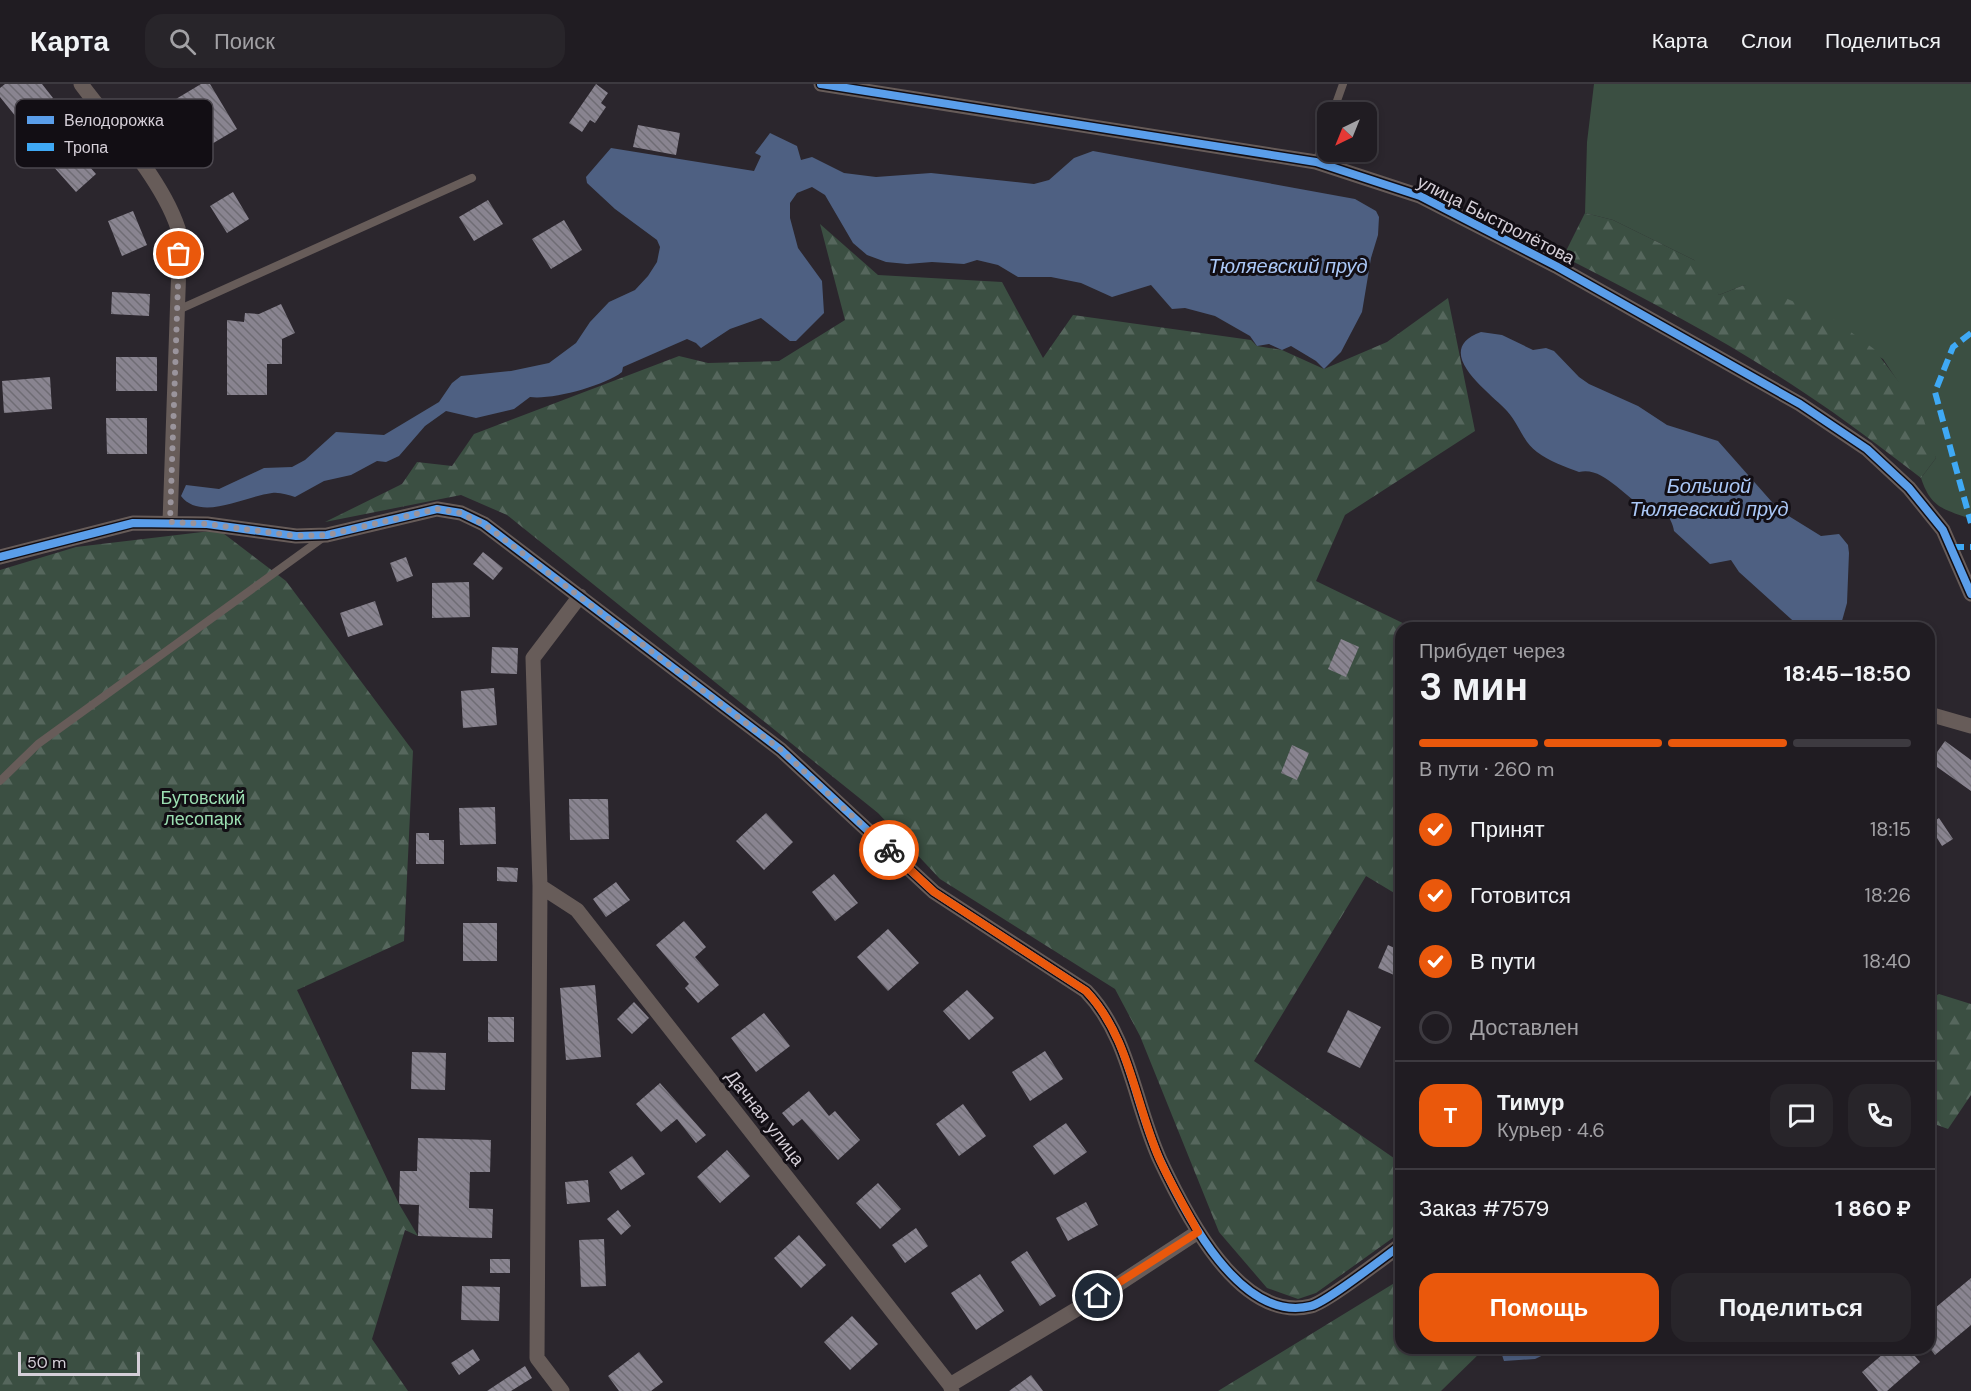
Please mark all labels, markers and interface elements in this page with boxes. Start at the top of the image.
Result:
search box [145,14,565,68]
text: Карта [30,23,109,60]
icon: search [166,25,199,58]
text: Поиск [214,27,275,56]
text: Карта [1652,27,1708,55]
text: Слои [1741,27,1792,55]
text: Поделиться [1825,27,1941,55]
legend [15,99,213,168]
north arrow [1317,102,1377,162]
map controls [1317,102,1377,162]
text: Велодорожка [64,110,164,131]
text: Тропа [64,137,108,158]
street label: улица Быстролётова [1413,170,1580,271]
pin [153,228,204,279]
icon: bag [162,237,195,270]
water label: Тюляевский пруд [1208,253,1368,279]
water label: Большой Тюляевский пруд [1629,473,1789,522]
text: Прибудет через [1419,638,1565,664]
text: 18:45–18:50 [1783,659,1911,688]
text: 3 мин [1419,661,1528,712]
text: В пути · 260 m [1419,756,1554,782]
park label: Бутовский лесопарк [161,786,245,831]
icon: check [1419,813,1452,846]
text: Принят [1470,815,1544,844]
text: 18:15 [1870,816,1911,842]
courier [859,820,919,880]
icon: bike [873,834,906,867]
icon: check [1419,879,1452,912]
text: Готовится [1470,881,1571,910]
text: 18:26 [1864,882,1911,908]
icon: check [1419,945,1452,978]
text: В пути [1470,947,1536,976]
text: 18:40 [1863,948,1911,974]
text: Доставлен [1470,1013,1579,1042]
street label: Дачная улица [720,1065,811,1172]
button: chat [1770,1084,1833,1147]
button: phone [1848,1084,1911,1147]
text: Тимур [1497,1088,1565,1117]
text: Т [1444,1101,1457,1130]
text: Курьер · 4.6 [1497,1117,1605,1143]
text: Заказ #7579 [1419,1194,1549,1223]
text: 1 860 ₽ [1835,1194,1911,1223]
pin [1072,1270,1123,1321]
button: Помощь [1419,1273,1659,1342]
button: Поделиться [1671,1273,1911,1342]
icon: home [1081,1279,1114,1312]
scale bar [18,1349,140,1376]
text: 50 m [27,1352,66,1373]

